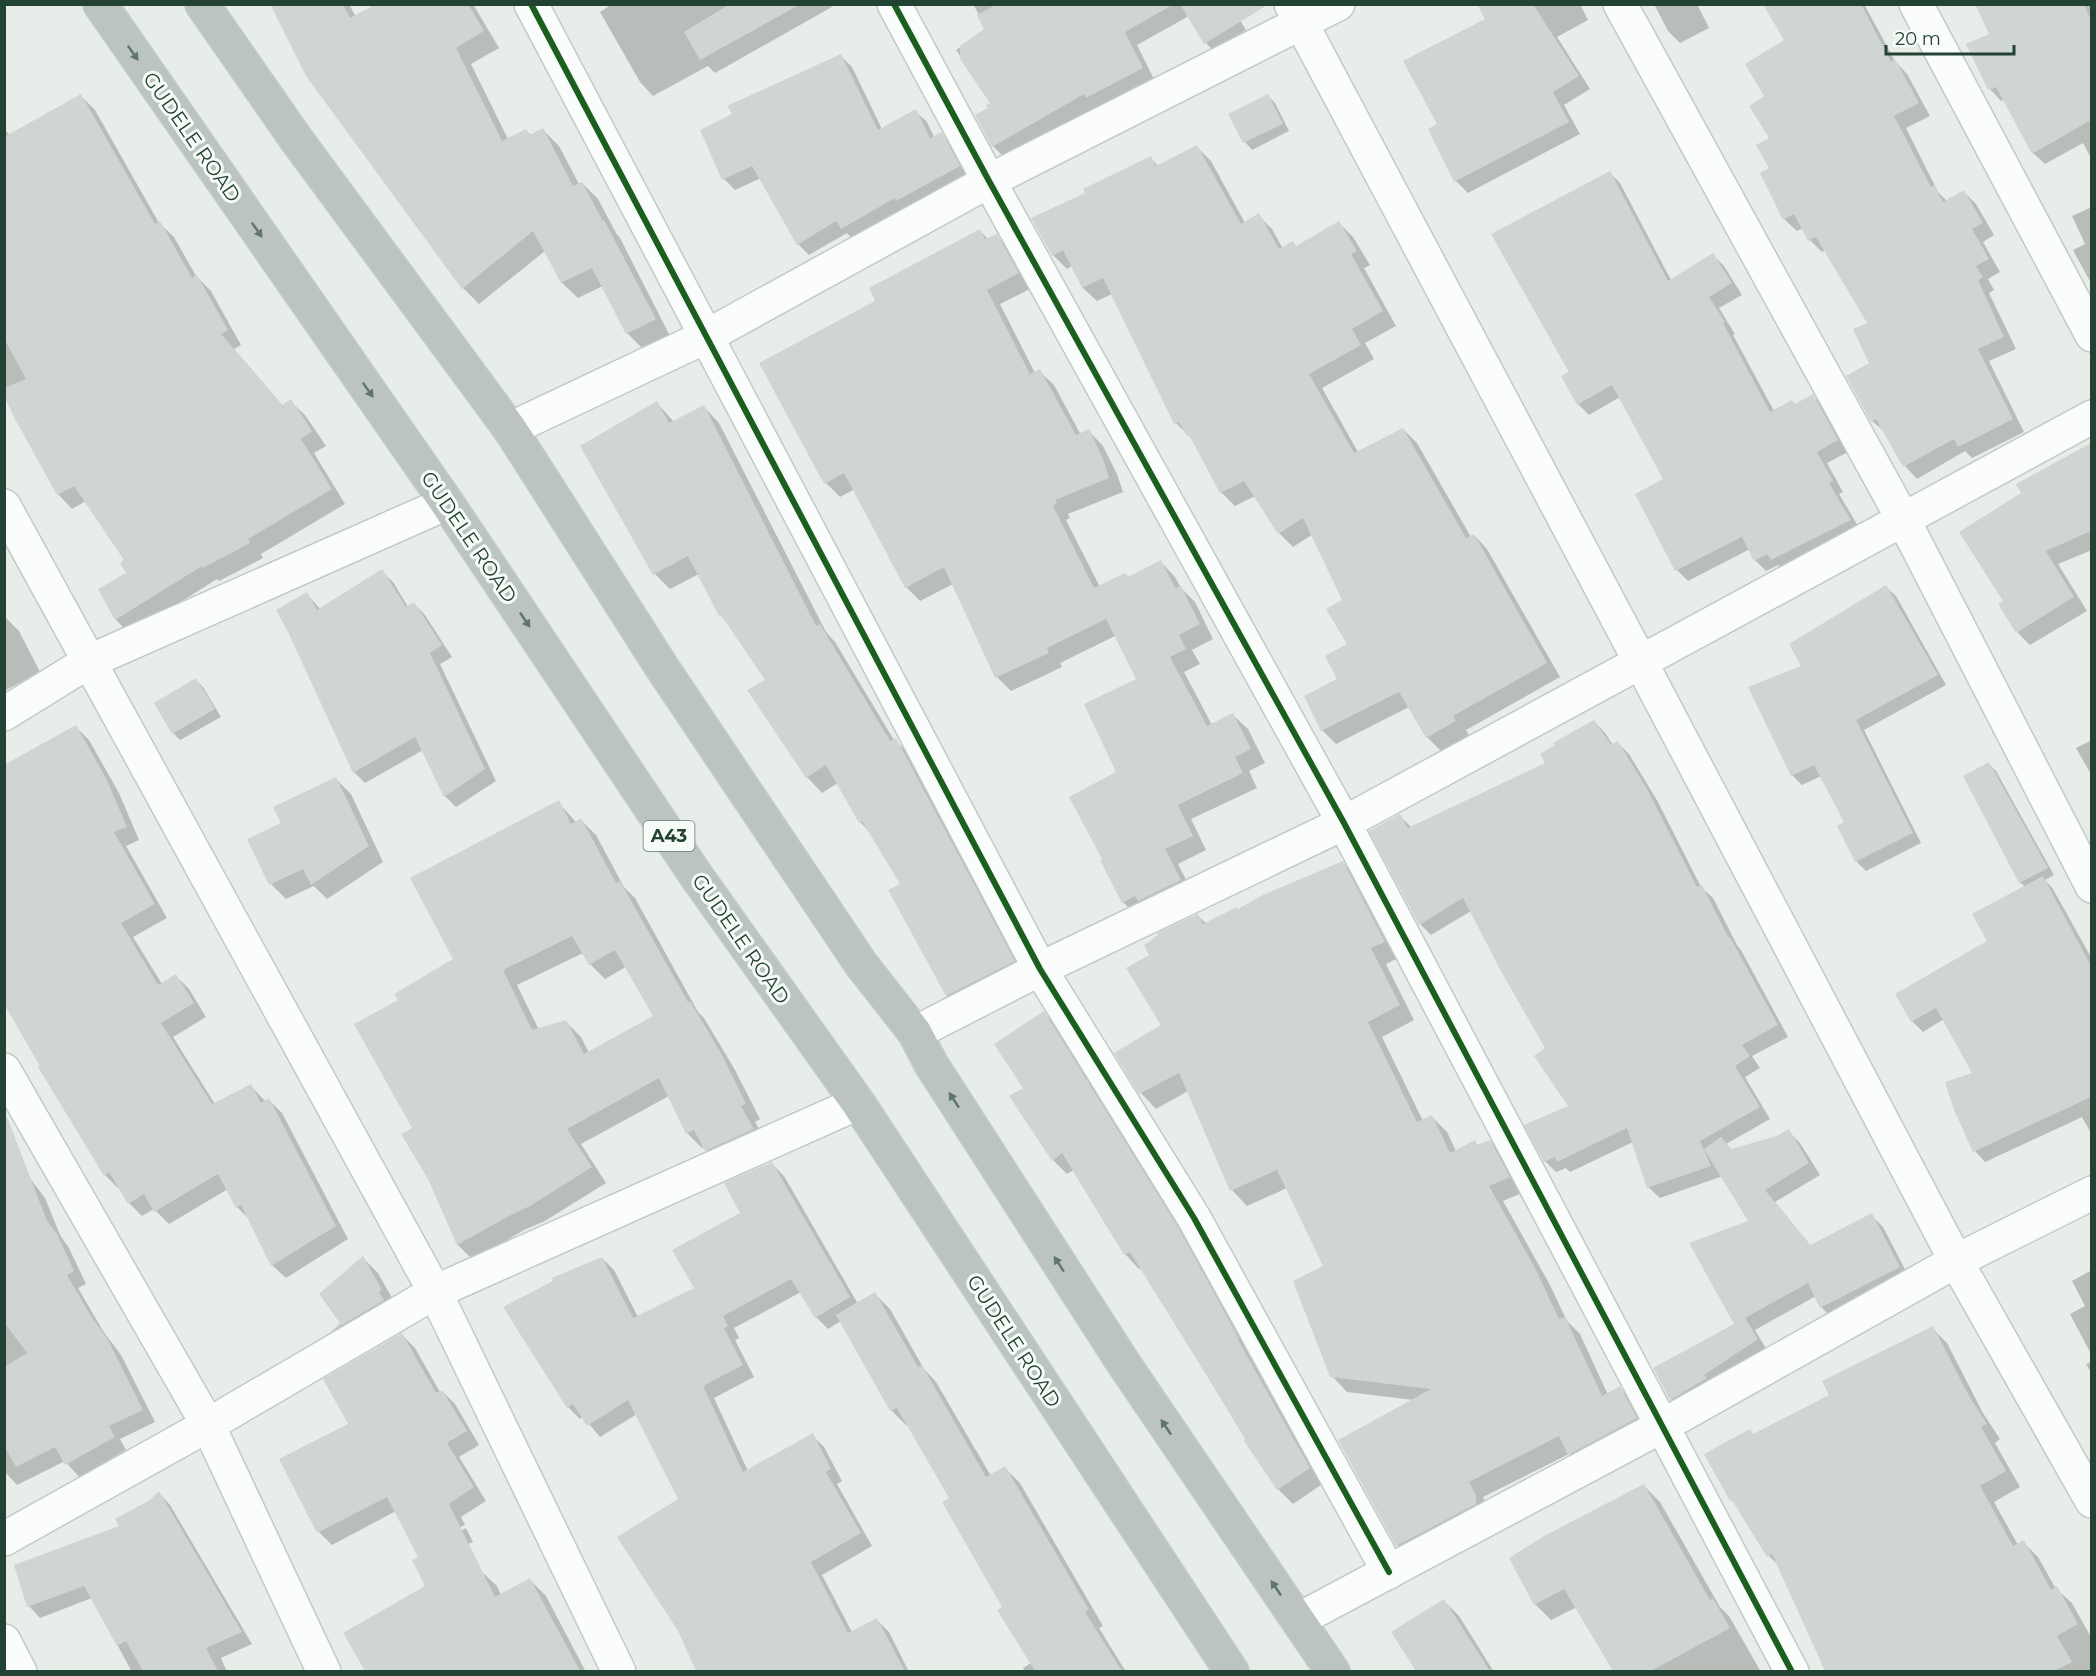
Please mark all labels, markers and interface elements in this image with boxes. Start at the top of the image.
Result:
scale bar [1886,18,2014,56]
text: 20 m [1895,28,1941,50]
one-way arrow [127,44,139,60]
street label: GUDELE ROAD [138,67,246,207]
one-way arrow [251,221,263,237]
one-way arrow [362,381,374,397]
street label: GUDELE ROAD [416,467,522,607]
one-way arrow [520,612,531,629]
road number: A43 [644,821,694,851]
street label: GUDELE ROAD [687,869,795,1009]
one-way arrow [949,1092,960,1108]
one-way arrow [1054,1256,1065,1272]
street label: GUDELE ROAD [962,1270,1066,1412]
one-way arrow [1161,1419,1172,1435]
one-way arrow [1271,1580,1282,1596]

